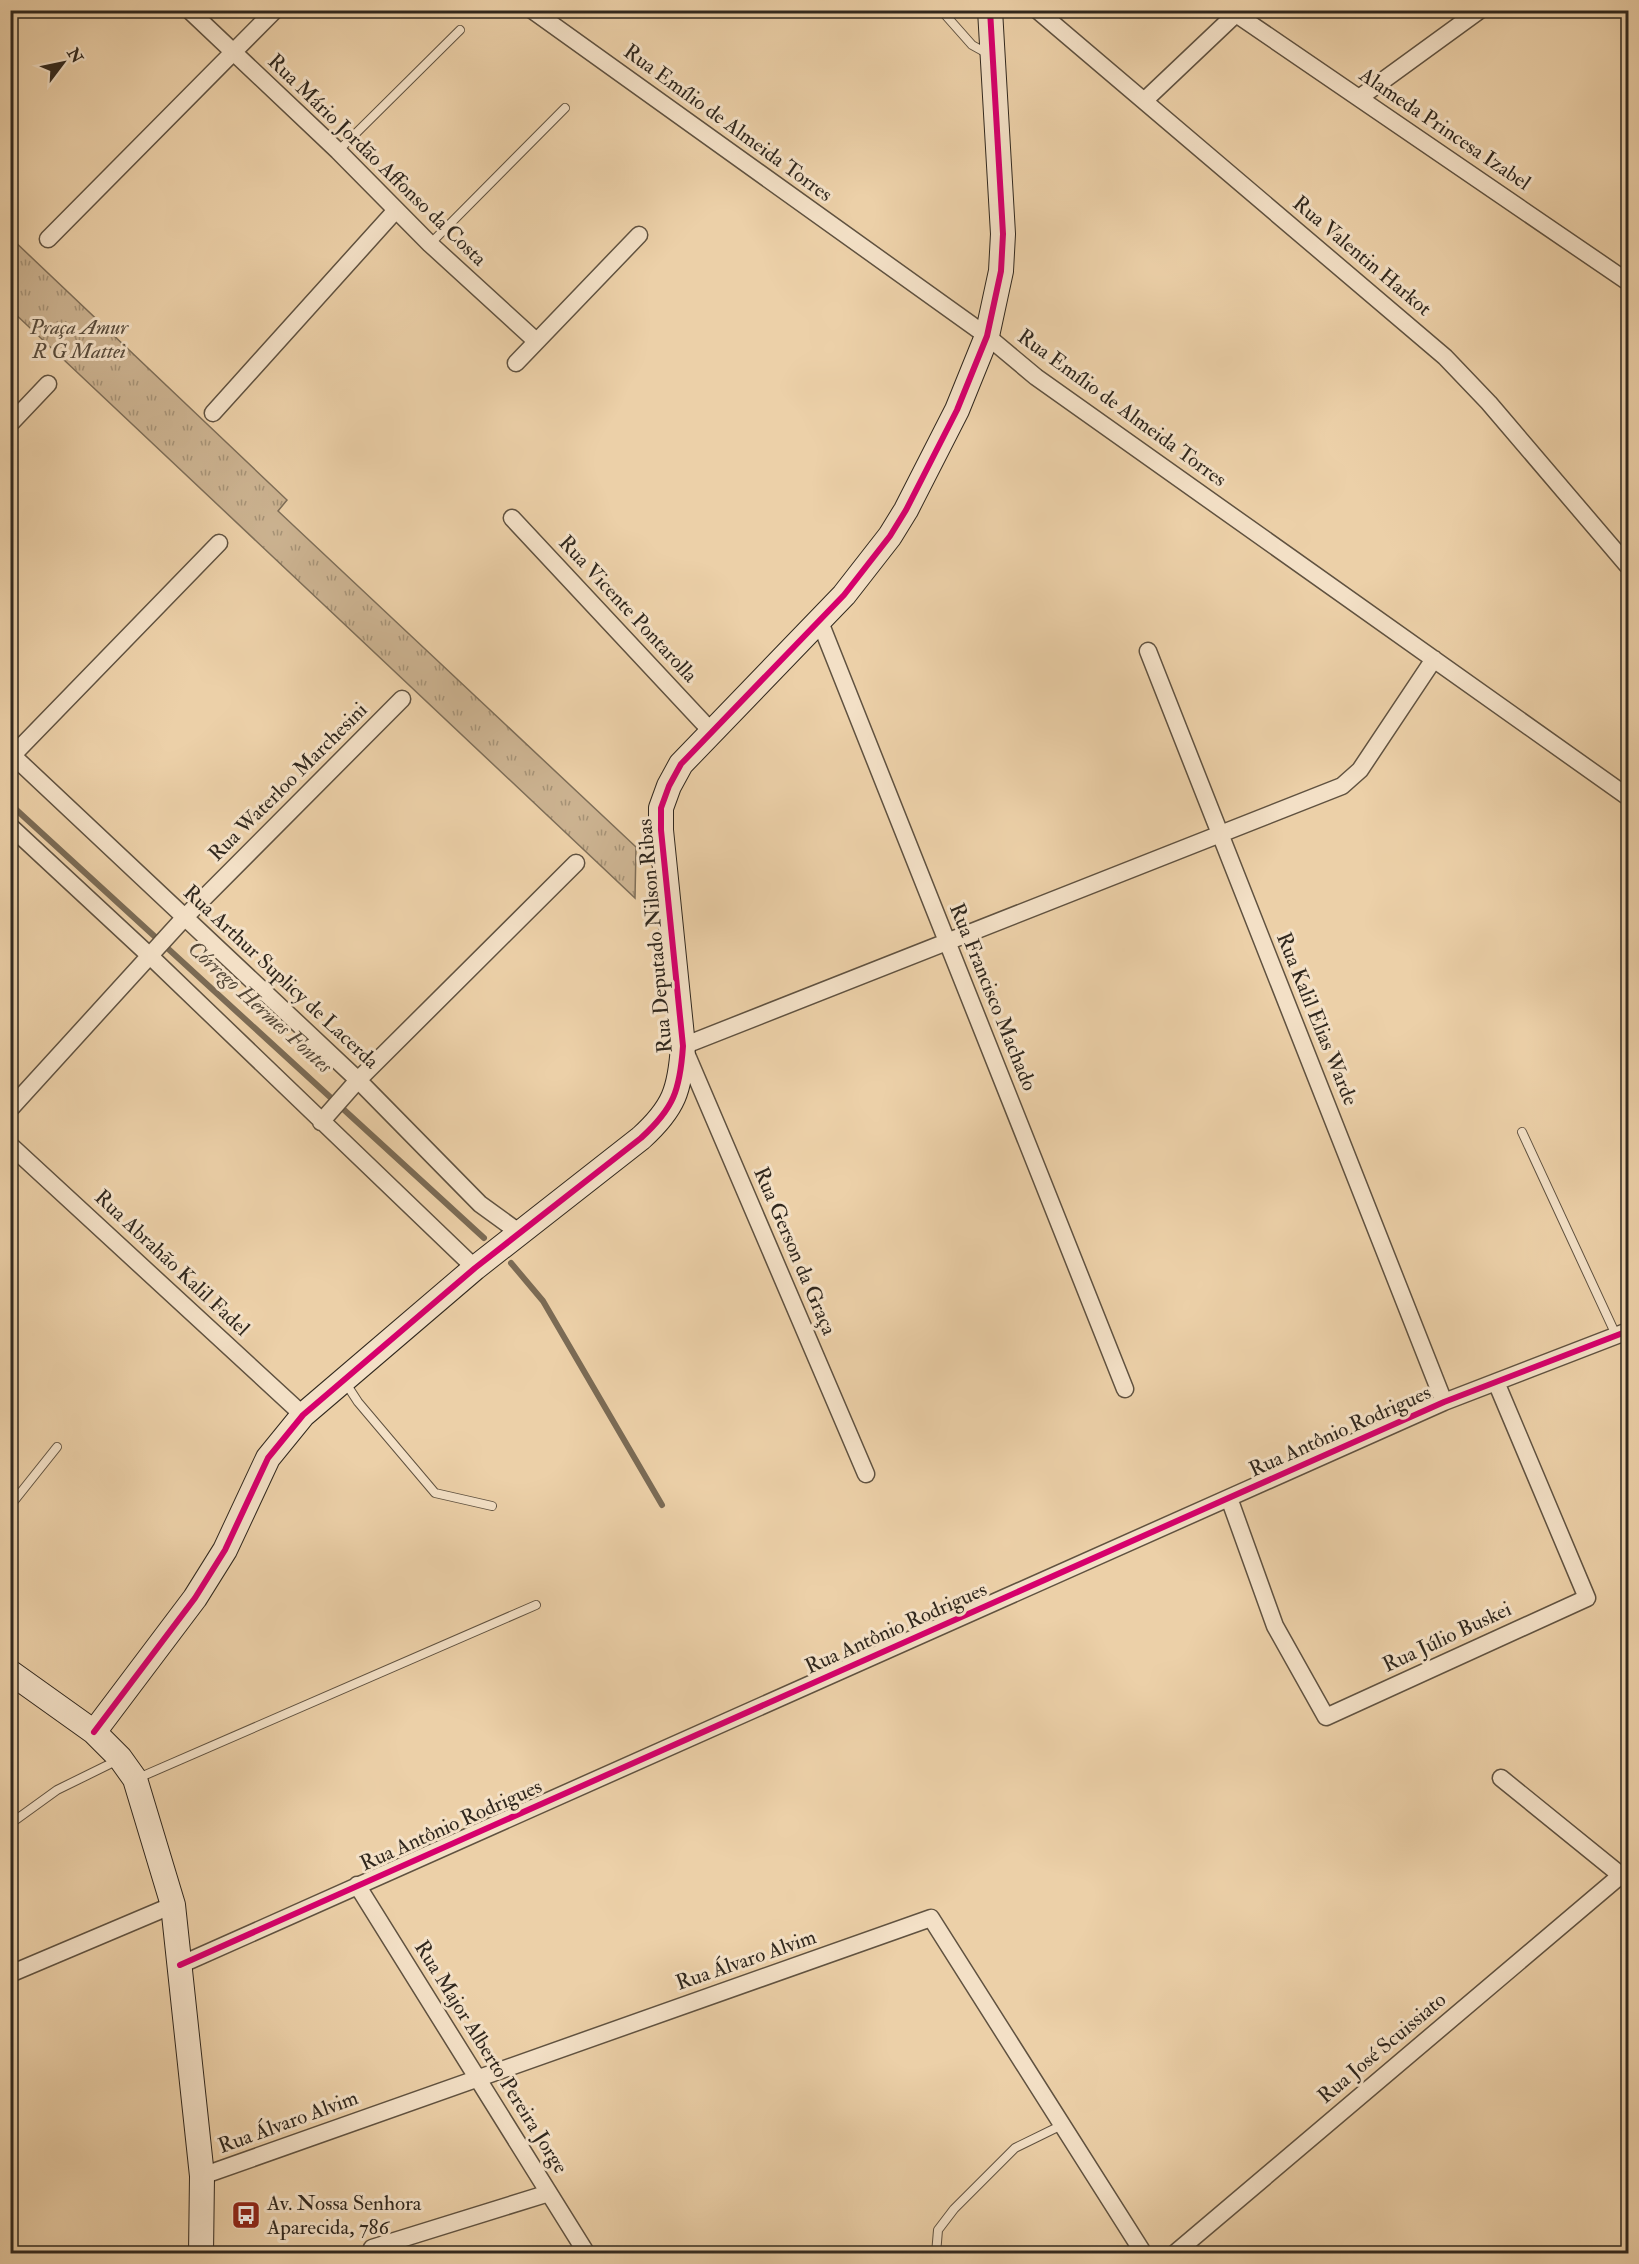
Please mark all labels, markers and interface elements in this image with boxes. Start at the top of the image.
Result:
north arrow [33,33,93,93]
street label: Rua Emílio de Almeida Torres [618,38,838,208]
text: N [62,43,88,68]
street label: Rua Mário Jordão Affonso da Costa [262,48,492,272]
street label: Alameda Princesa Izabel [1353,61,1536,197]
street label: Rua Valentin Harkot [1287,190,1437,322]
park label: Praça Amur R G Mattei [29,314,129,365]
street label: Rua Emílio de Almeida Torres [1012,323,1232,493]
street label: Rua Vicente Pontarolla [553,530,704,689]
street label: Rua Waterloo Marchesini [203,696,374,867]
street label: Rua Deputado Nilson Ribas [631,818,679,1054]
street label: Rua Arthur Suplicy de Lacerda [177,879,385,1075]
street label: Rua Francisco Machado [943,899,1043,1095]
street label: Rua Kalil Elias Warde [1270,929,1364,1110]
water label: Córrego Hermes Fontes [182,935,339,1080]
street label: Rua Gerson da Graça [747,1163,843,1340]
street label: Rua Abrahão Kalil Fadel [89,1184,256,1342]
street label: Rua Antônio Rodrigues [1245,1379,1435,1483]
street label: Rua Antônio Rodrigues [801,1576,991,1680]
street label: Rua Júlio Buskei [1378,1595,1516,1679]
street label: Rua Antônio Rodrigues [356,1773,546,1877]
street label: Rua Álvaro Alvim [672,1923,820,1997]
street label: Rua Major Alberto Pereira Jorge [408,1935,574,2179]
street label: Rua José Scuissiato [1312,1986,1452,2110]
street label: Rua Álvaro Alvim [214,2084,362,2160]
place label: Av. Nossa Senhora Aparecida, 786 [266,2190,422,2241]
bus stop icon: Av. Nossa Senhora Aparecida, 786 [230,2199,262,2231]

